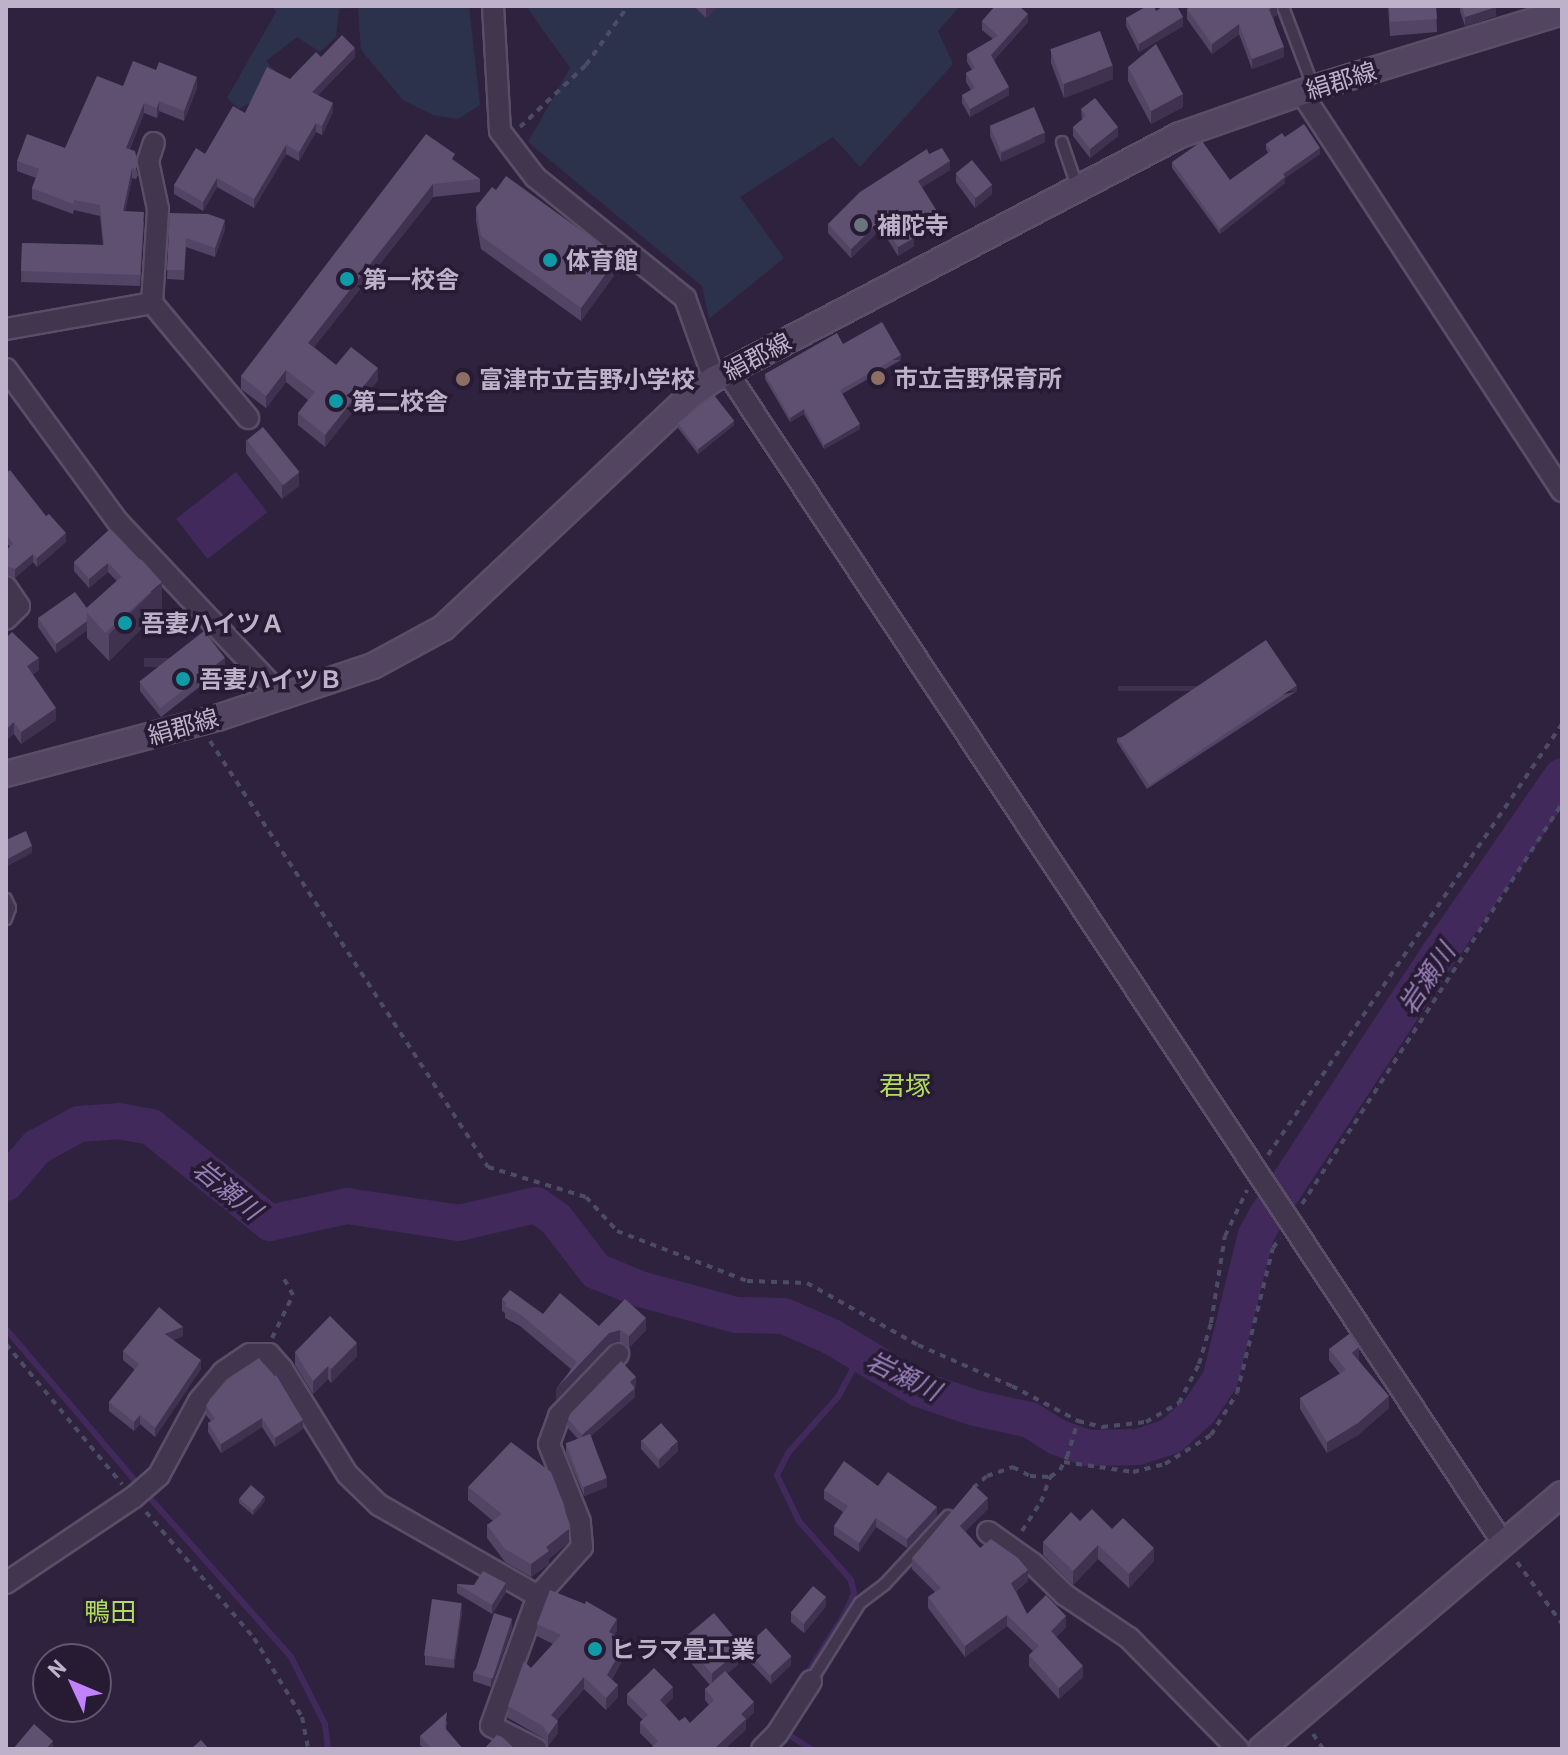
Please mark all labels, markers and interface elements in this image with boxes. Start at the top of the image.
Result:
street label: 絹郡線 [1302,56,1380,104]
place label: 補陀寺 [877,211,949,239]
marker: 補陀寺 [852,216,870,234]
place label: 体育館 [566,246,638,274]
marker: 体育館 [541,251,559,269]
place label: 第一校舎 [363,265,459,293]
marker: 第一校舎 [338,270,356,288]
street label: 絹郡線 [718,326,796,386]
place label: 市立吉野保育所 [894,364,1062,392]
place label: 富津市立吉野小学校 [479,365,695,393]
marker: 市立吉野保育所 [869,369,887,387]
marker: 富津市立吉野小学校 [454,370,472,388]
place label: 第二校舎 [352,387,448,415]
marker: 第二校舎 [327,392,345,410]
place label: 吾妻ハイツＡ [141,609,285,637]
marker: 吾妻ハイツＡ [116,614,134,632]
place label: 吾妻ハイツＢ [199,665,343,693]
marker: 吾妻ハイツＢ [174,670,192,688]
street label: 絹郡線 [144,702,222,750]
water label: 岩瀬川 [1391,937,1461,1019]
district label: 君塚 [879,1069,931,1101]
water label: 岩瀬川 [188,1152,268,1226]
water label: 岩瀬川 [862,1344,946,1406]
district label: 鴨田 [84,1595,136,1627]
place label: ヒラマ畳工業 [611,1635,755,1663]
marker: ヒラマ畳工業 [586,1640,604,1658]
north arrow [32,1643,112,1723]
text: N [42,1653,71,1682]

